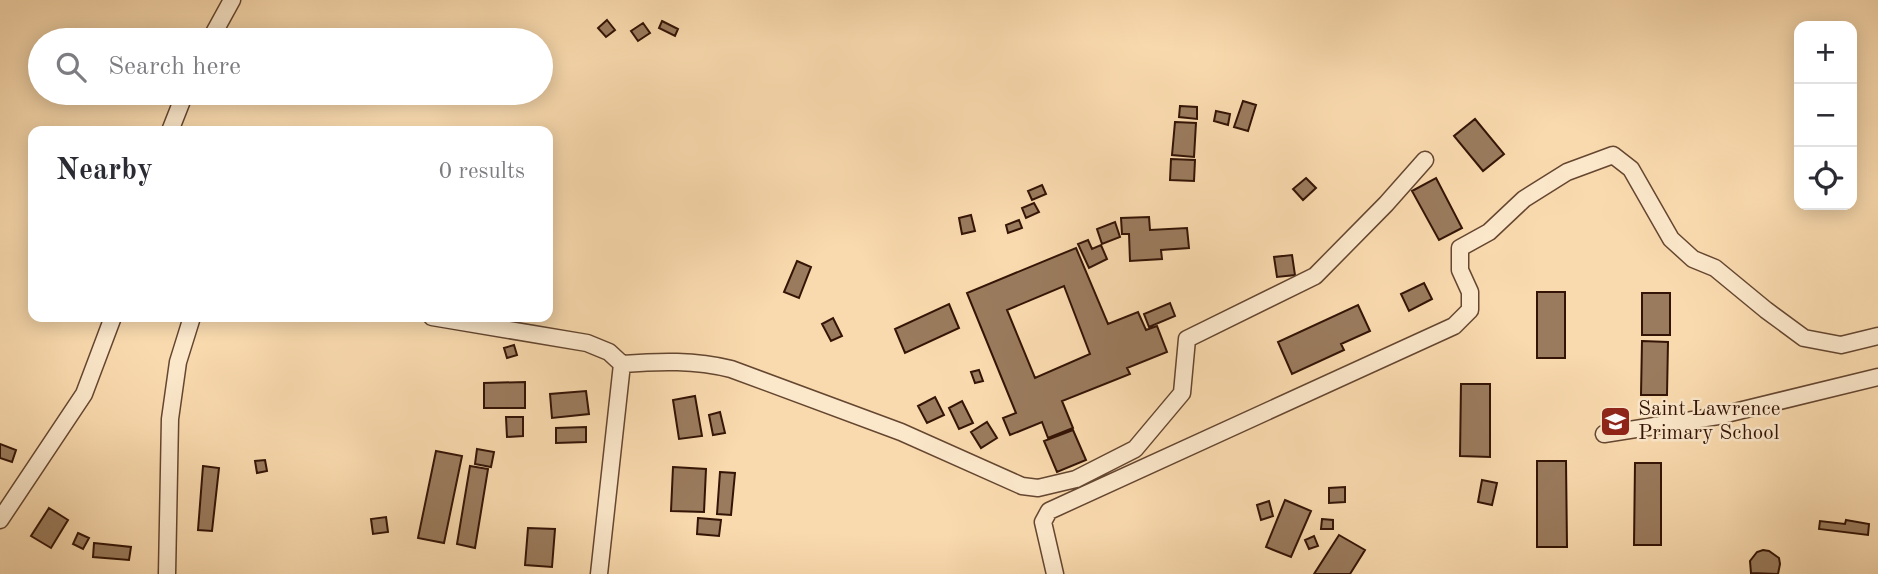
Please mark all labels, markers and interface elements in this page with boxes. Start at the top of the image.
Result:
map controls [1794,21,1857,210]
button: + [1794,21,1857,84]
search box [28,28,553,105]
icon: search [52,48,90,86]
text: Search here [108,54,241,80]
button: − [1794,84,1857,147]
button: locate [1794,147,1857,210]
text: Nearby [56,156,153,186]
text: 0 results [439,160,525,183]
place label: Saint Lawrence Primary School [1638,399,1780,444]
school or university icon: Saint Lawrence Primary School [1598,404,1632,438]

